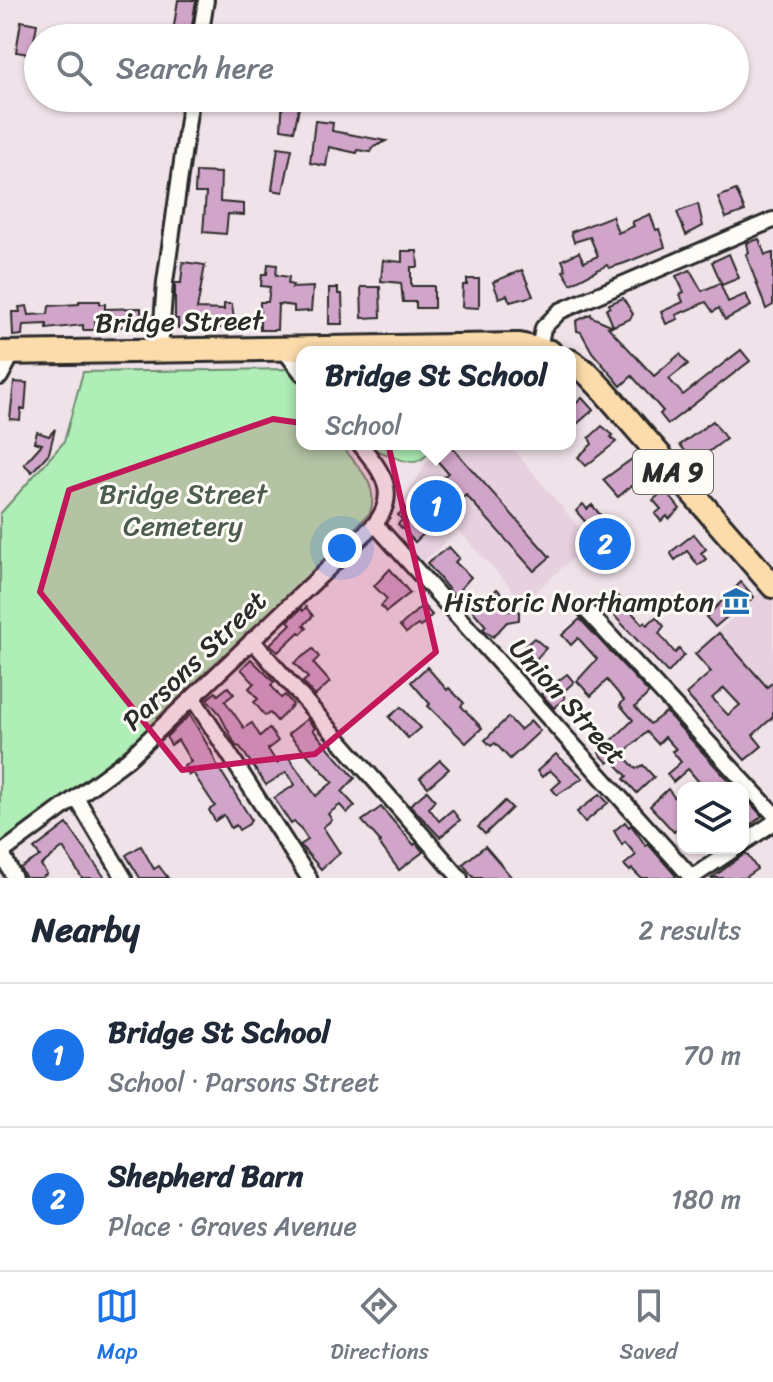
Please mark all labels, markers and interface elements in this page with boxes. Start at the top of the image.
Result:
search box [24,24,749,112]
text: Search here [116,41,274,95]
icon: search [52,46,96,90]
street label: Bridge Street [95,296,265,347]
popup [296,346,576,450]
text: Bridge St School [325,348,547,402]
text: School [325,402,402,448]
road number: MA 9 [633,450,713,494]
park label: Bridge Street Cemetery [99,469,269,550]
pin: 1 [410,476,462,536]
pin: 2 [579,514,631,574]
your location [322,528,362,568]
place label: Historic Northampton [444,577,714,626]
street label: Parsons Street [110,578,279,743]
museum icon: Historic Northampton [721,586,751,616]
street label: Union Street [496,626,639,777]
map controls [677,782,749,854]
button: layers [677,782,749,854]
text: Nearby [32,900,140,960]
text: 2 results [639,907,741,953]
text: Bridge St School [108,1005,330,1059]
text: 1 [52,1032,64,1078]
text: 70 m [683,1032,741,1078]
text: School · Parsons Street [108,1059,379,1105]
text: Shepherd Barn [108,1149,303,1203]
text: 2 [50,1176,66,1222]
text: 180 m [671,1176,741,1222]
text: Place · Graves Avenue [108,1203,357,1249]
tab: Map [95,1284,139,1371]
tab: Directions [330,1284,429,1371]
tab: Saved [620,1284,678,1371]

